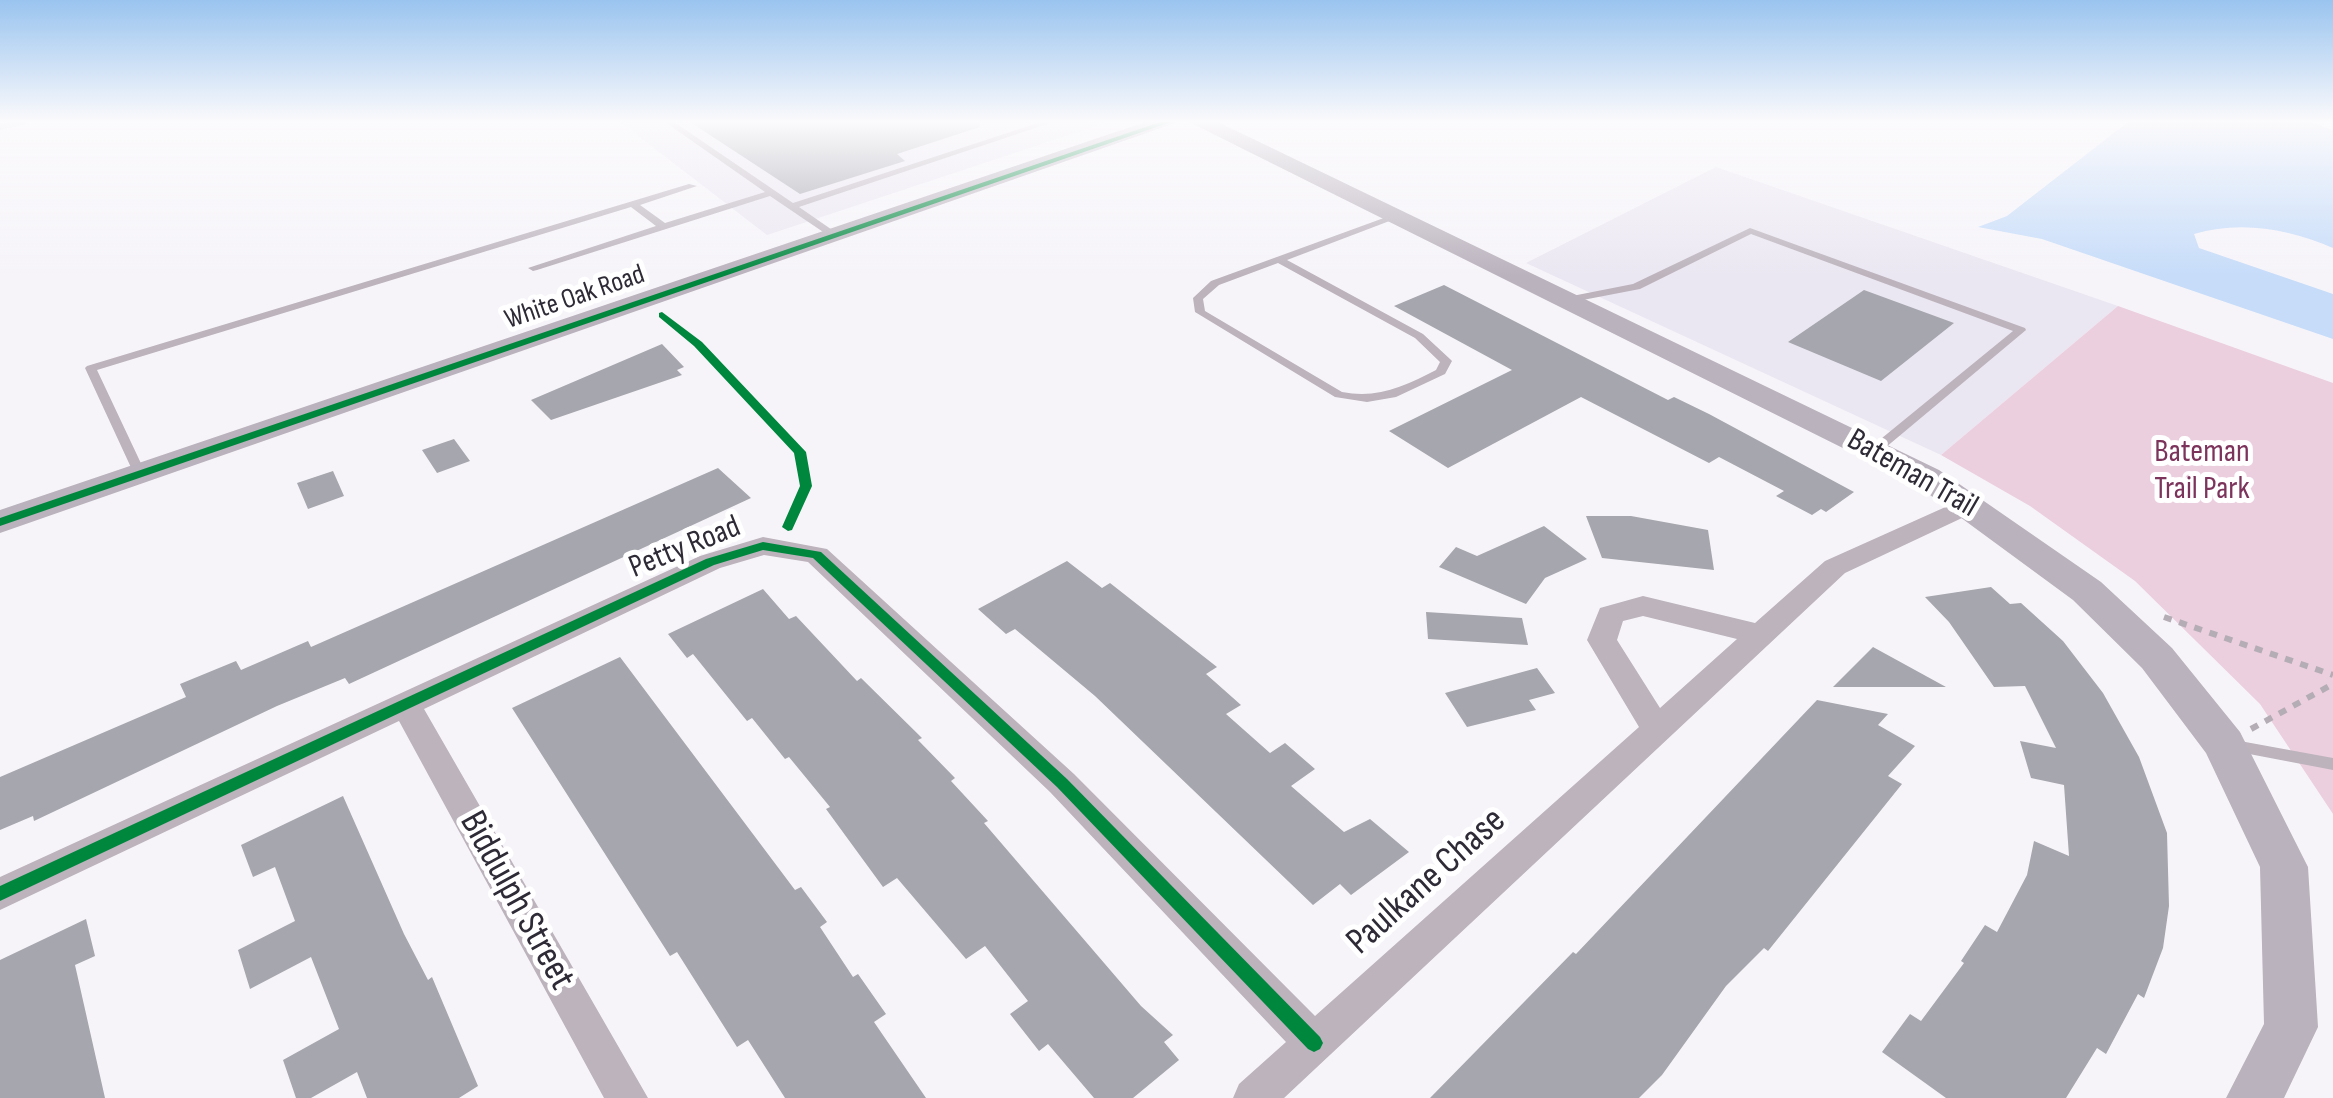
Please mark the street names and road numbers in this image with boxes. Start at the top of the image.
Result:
street label: White Oak Road [501,258,649,338]
street label: Bateman Trail [1840,421,1984,527]
street label: Petty Road [624,508,746,588]
street label: Paulkane Chase [1338,799,1516,965]
street label: Biddulph Street [448,804,584,998]

